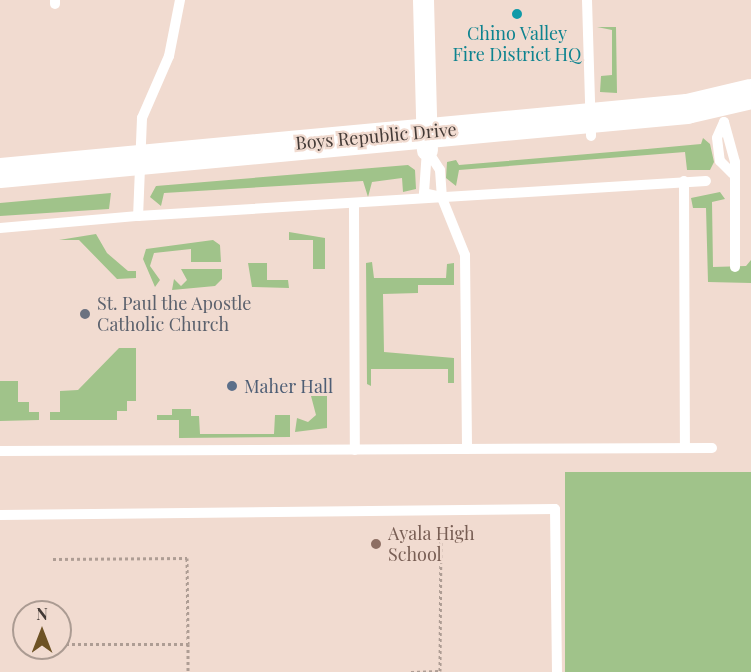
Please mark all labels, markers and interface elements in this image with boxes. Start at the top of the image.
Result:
marker: Chino Valley Fire District HQ [510,7,524,21]
place label: Chino Valley Fire District HQ [452,23,582,66]
street label: Boys Republic Drive [295,118,457,154]
place label: St. Paul the Apostle Catholic Church [97,293,252,336]
marker: St. Paul the Apostle Catholic Church [78,307,92,321]
place label: Maher Hall [244,375,334,397]
marker: Maher Hall [225,379,239,393]
place label: Ayala High School [388,523,475,566]
marker: Ayala High School [369,537,383,551]
north arrow [12,600,72,660]
text: N [36,603,48,624]

